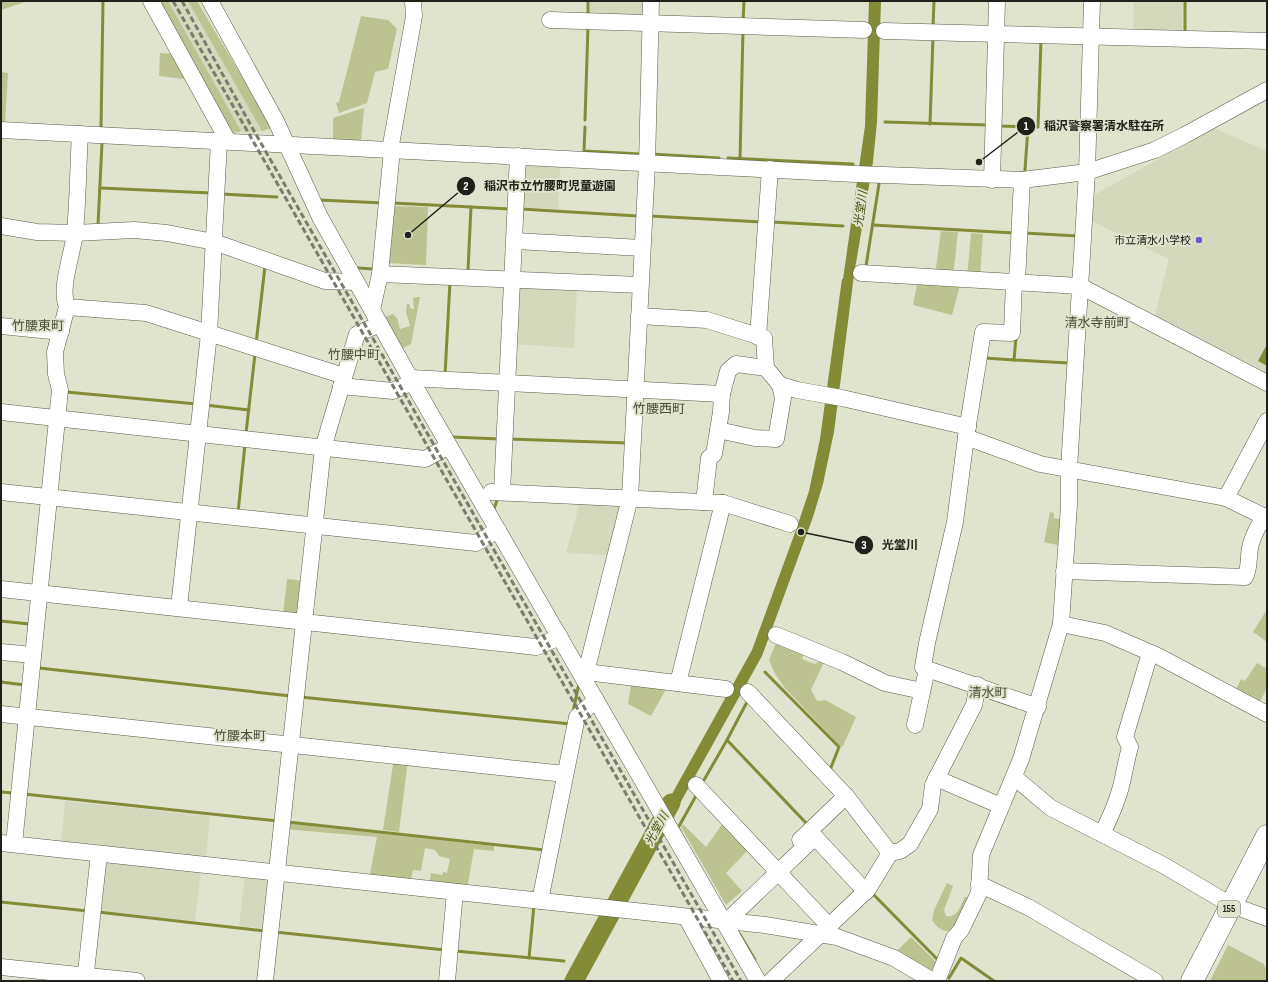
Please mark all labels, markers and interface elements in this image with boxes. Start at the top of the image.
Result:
callout: 稲沢警察署清水駐在所 [1016,114,1172,138]
text: 1 [1024,119,1029,134]
text: 稲沢警察署清水駐在所 [1044,119,1164,134]
callout: 稲沢市立竹腰町児童遊園 [456,174,624,198]
text: 2 [463,179,469,194]
text: 稲沢市立竹腰町児童遊園 [484,179,616,194]
water label: 光堂川 [851,188,871,228]
place label: 市立清水小学校 [1114,234,1191,247]
marker: 市立清水小学校 [1194,235,1204,245]
district label: 清水寺前町 [1064,315,1130,331]
district label: 竹腰東町 [12,318,64,334]
district label: 竹腰中町 [328,347,380,363]
district label: 竹腰西町 [633,401,685,417]
callout: 光堂川 [854,533,926,557]
text: 3 [861,538,867,553]
text: 光堂川 [882,538,918,553]
district label: 清水町 [968,685,1008,701]
district label: 竹腰本町 [214,728,266,744]
water label: 光堂川 [642,808,673,848]
road number: 155 [1218,901,1240,917]

